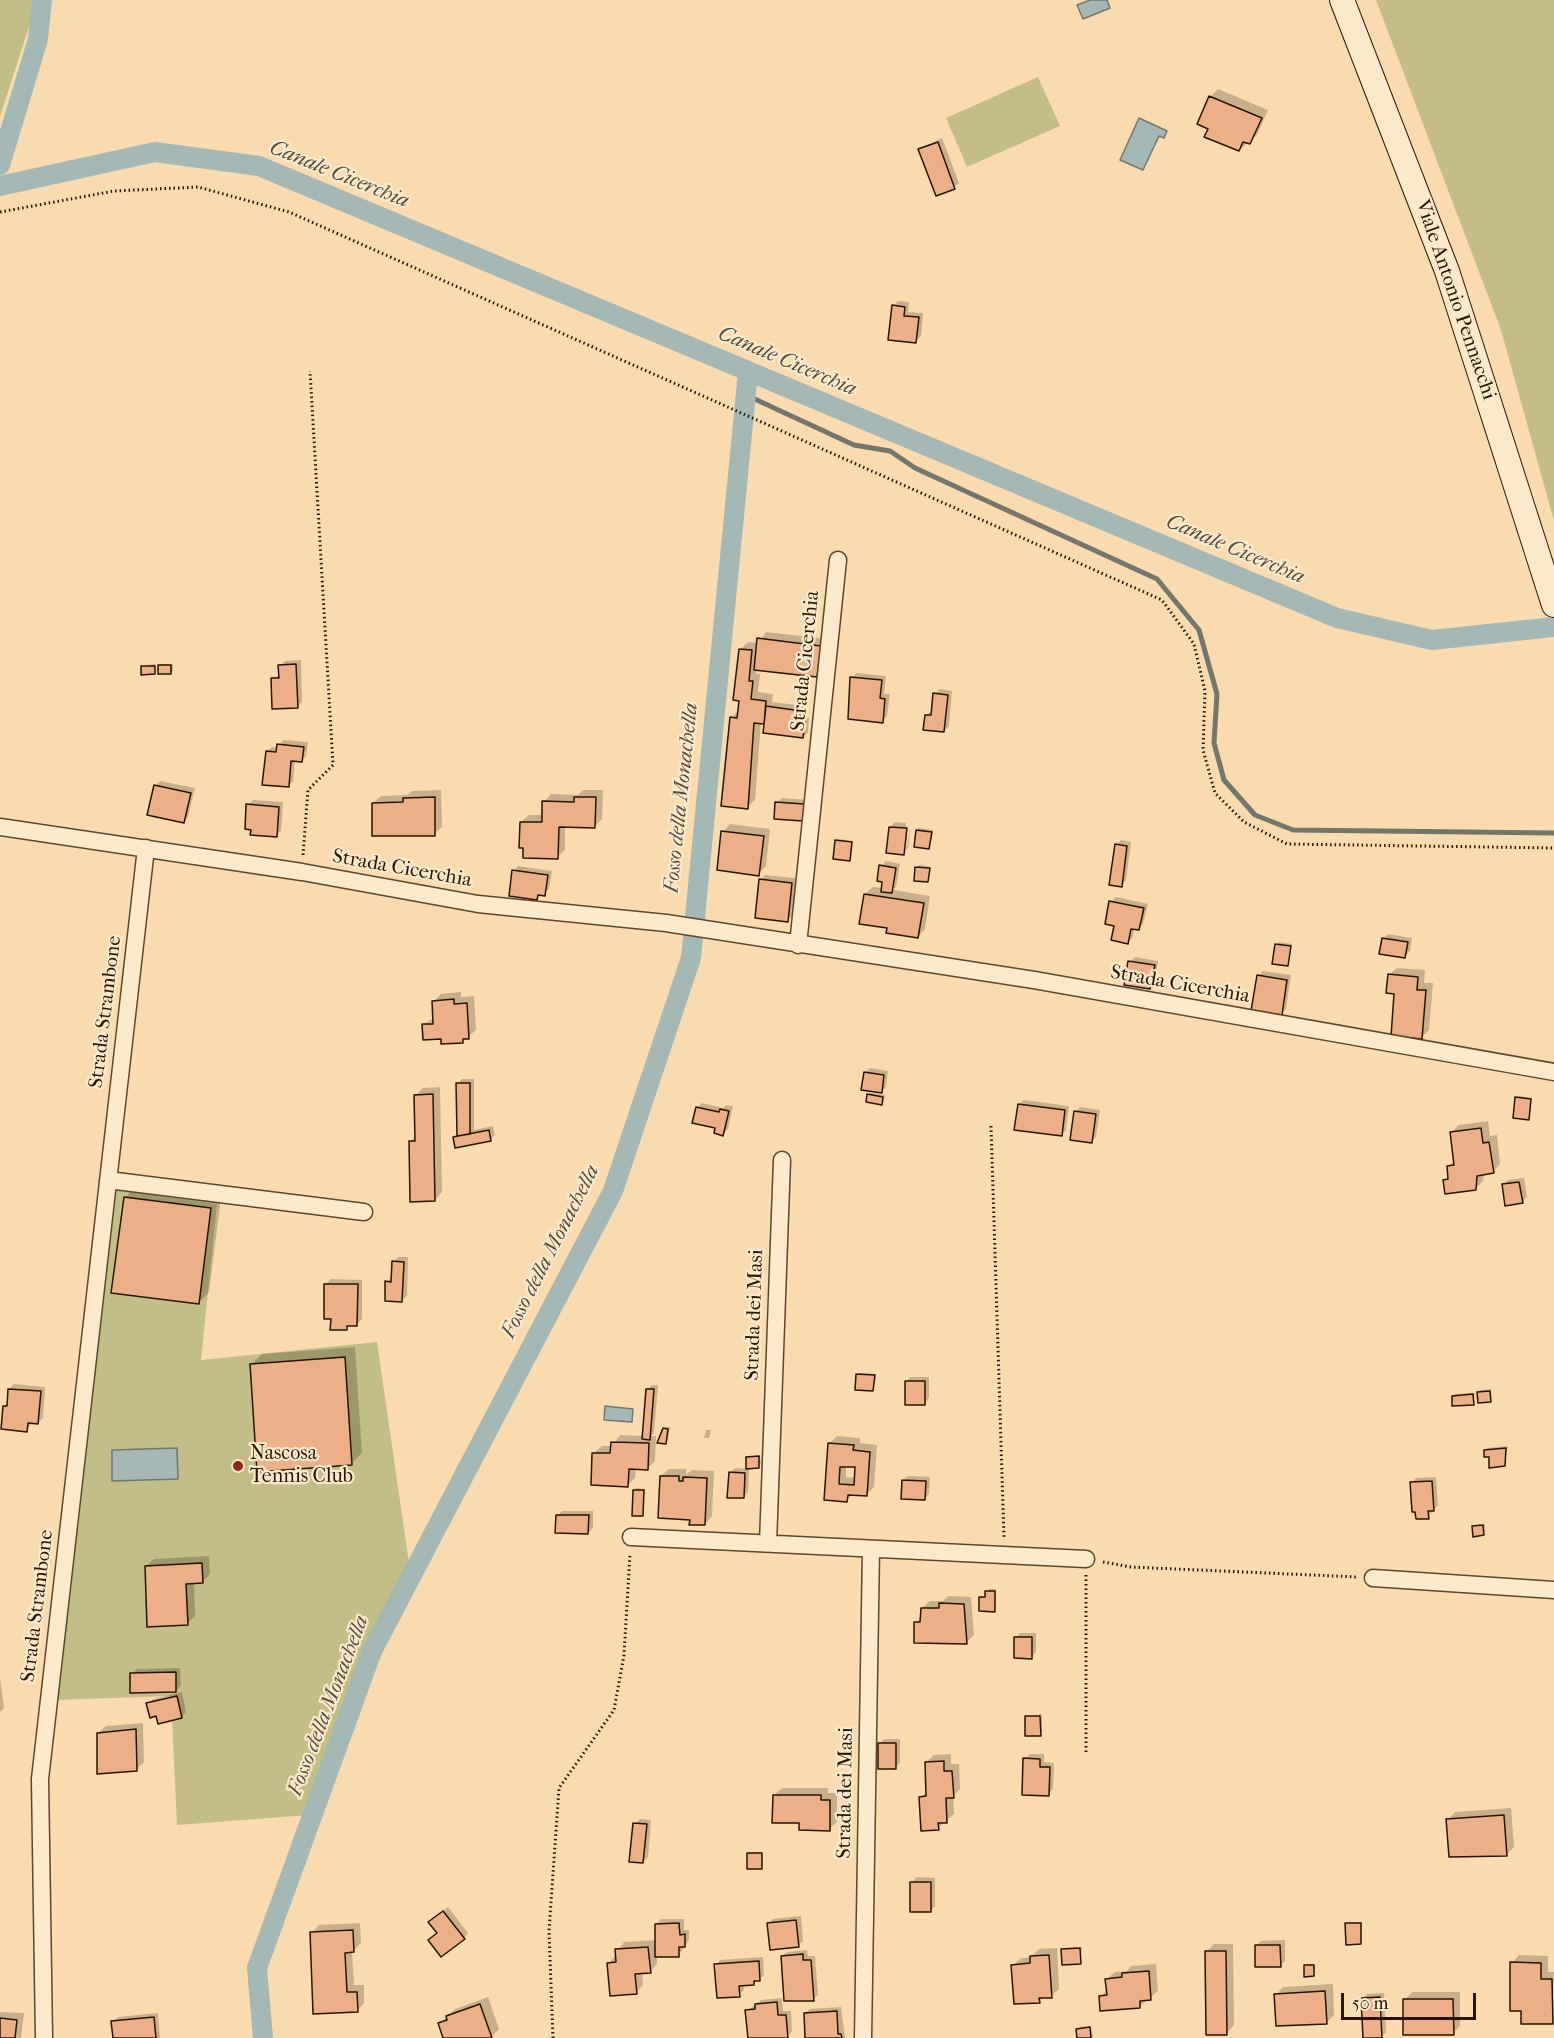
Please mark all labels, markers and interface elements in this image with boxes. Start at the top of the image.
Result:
water label: Canale Cicerchia [266,136,412,214]
street label: Viale Antonio Pennacchi [1410,197,1500,403]
water label: Canale Cicerchia [714,322,860,402]
water label: Canale Cicerchia [1162,510,1308,590]
street label: Strada Cicerchia [787,590,825,732]
water label: Fosso della Monachella [659,702,705,894]
street label: Strada Cicerchia [330,845,474,893]
street label: Strada Strambone [85,934,127,1090]
street label: Strada Cicerchia [1108,961,1252,1009]
water label: Fosso della Monachella [496,1161,606,1343]
street label: Strada dei Masi [741,1249,769,1381]
place label: Nascosa Tennis Club [250,1442,353,1489]
marker: Nascosa Tennis Club [231,1459,245,1473]
street label: Strada Strambone [17,1528,59,1684]
water label: Fosso della Monachella [283,1612,375,1800]
street label: Strada dei Masi [833,1727,859,1859]
scale bar [1344,1981,1479,2019]
text: 50 m [1352,1993,1388,2014]

